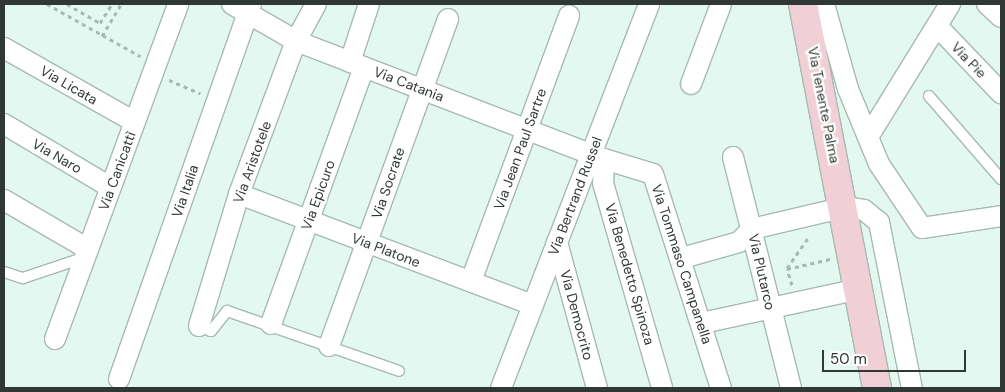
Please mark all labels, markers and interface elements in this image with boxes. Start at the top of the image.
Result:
street label: Via Pie [948,39,990,81]
street label: Via Tenente Palma [804,45,844,165]
street label: Via Licata [37,62,101,108]
street label: Via Catania [372,63,446,105]
street label: Via Jean Paul Sartre [490,86,550,212]
street label: Via Aristotele [229,119,275,205]
street label: Via Canicattì [95,129,139,213]
street label: Via Bertrand Russel [545,134,605,258]
street label: Via Naro [29,135,85,177]
street label: Via Socrate [368,145,408,221]
street label: Via Epicuro [298,158,338,232]
street label: Via Italia [168,162,202,220]
street label: Via Tommaso Campanella [648,182,716,346]
street label: Via Benedetto Spinoza [602,201,658,347]
street label: Via Platone [349,229,423,271]
street label: Via Plutarco [745,232,779,312]
street label: Via Democrito [557,268,597,362]
scale bar [825,340,969,372]
text: 50 m [830,349,867,369]

